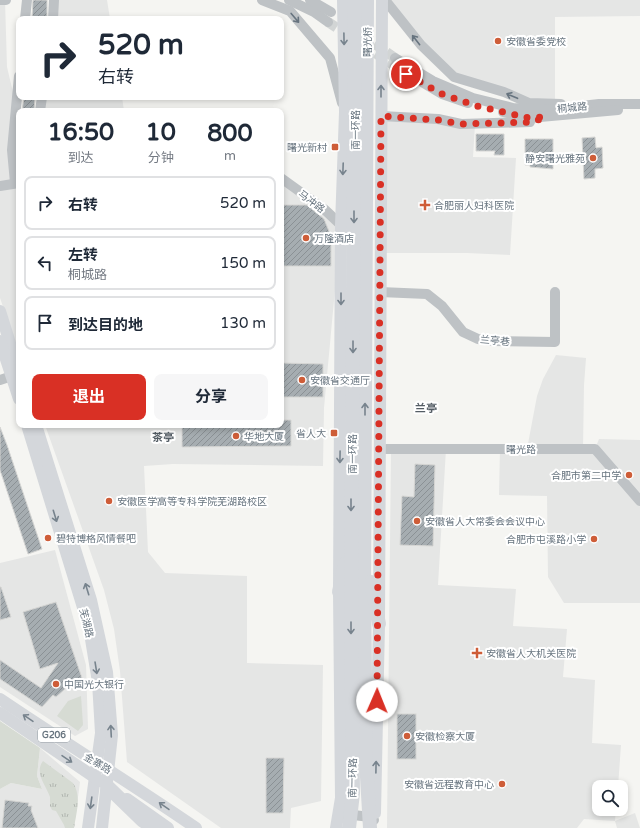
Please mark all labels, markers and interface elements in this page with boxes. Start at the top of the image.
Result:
one-way arrow [291,13,300,23]
street label: 曙光桥 [362,27,374,57]
text: 520 m [98,28,184,62]
icon: right [32,32,84,84]
one-way arrow [340,32,348,45]
one-way arrow [412,34,421,45]
marker: 安徽省委党校 [493,36,503,46]
place label: 安徽省委党校 [506,36,566,48]
pin [389,57,423,91]
icon: arrive [395,63,417,85]
text: 右转 [98,66,134,88]
one-way arrow [377,85,385,98]
one-way arrow [506,91,518,99]
street label: 桐城路 [557,100,588,116]
street label: 南一环路 [350,110,362,150]
text: 16:50 [48,118,114,147]
text: 10 [146,118,176,147]
text: 800 [207,119,252,148]
place label: 曙光新村 [287,142,327,154]
marker: 曙光新村 [330,142,340,152]
text: m [224,148,236,164]
text: 到达 [68,150,94,166]
text: 分钟 [148,150,174,166]
place label: 静安曙光雅苑 [525,153,585,165]
marker: 静安曙光雅苑 [588,153,598,163]
one-way arrow [339,162,347,175]
street label: 马冲路 [296,188,327,216]
icon: right [34,192,56,214]
text: 520 m [220,194,266,212]
text: 右转 [68,196,98,214]
marker: 合肥丽人妇科医院 [419,199,431,211]
place label: 合肥丽人妇科医院 [434,200,514,212]
one-way arrow [350,210,358,223]
marker: 万隆酒店 [301,233,311,243]
place label: 万隆酒店 [314,233,354,245]
text: 左转 [68,246,98,264]
icon: left [34,252,56,274]
text: 150 m [220,254,266,272]
text: 桐城路 [68,267,107,283]
one-way arrow [337,292,345,305]
icon: arrive [34,312,56,334]
text: 130 m [220,314,266,332]
text: 到达目的地 [68,316,143,334]
street label: 兰亭巷 [479,334,510,348]
one-way arrow [349,340,357,353]
button: 退出 [32,374,146,420]
button: 分享 [154,374,268,420]
marker: 安徽省交通厅 [297,375,307,385]
place label: 安徽省交通厅 [310,375,370,387]
district label: 兰亭 [415,402,437,415]
one-way arrow [361,403,369,416]
place label: 省人大 [296,428,326,440]
marker: 省人大 [329,428,339,438]
district label: 茶亭 [152,431,174,444]
marker: 华地大厦 [231,431,241,441]
place label: 华地大厦 [244,431,284,443]
street label: 南一环路 [347,434,359,474]
street label: 曙光路 [506,444,536,456]
one-way arrow [336,450,344,463]
place label: 合肥市第二中学 [551,470,621,482]
marker: 合肥市第二中学 [624,470,634,480]
marker: 安徽医学高等专科学院芜湖路校区 [104,496,114,506]
place label: 安徽医学高等专科学院芜湖路校区 [117,496,267,508]
one-way arrow [347,498,355,511]
one-way arrow [52,509,59,522]
marker: 安徽省人大常委会会议中心 [412,516,422,526]
place label: 安徽省人大常委会会议中心 [425,516,545,528]
marker: 碧特博格风情餐吧 [43,533,53,543]
place label: 碧特博格风情餐吧 [56,533,136,545]
place label: 合肥市屯溪路小学 [506,534,586,546]
marker: 合肥市屯溪路小学 [589,534,599,544]
one-way arrow [83,583,91,595]
street label: 芜湖路 [77,607,95,639]
one-way arrow [347,621,355,634]
marker: 安徽省人大机关医院 [471,647,483,659]
place label: 安徽省人大机关医院 [486,648,576,660]
one-way arrow [92,661,100,674]
marker: 中国光大银行 [51,679,61,689]
place label: 中国光大银行 [64,679,124,691]
position arrow [356,680,398,722]
one-way arrow [23,714,34,722]
one-way arrow [107,725,115,738]
road number: G206 [38,728,70,742]
marker: 安徽检察大厦 [402,731,412,741]
place label: 安徽检察大厦 [415,731,475,743]
street label: 金寨路 [82,751,113,777]
one-way arrow [61,755,72,763]
street label: 南一环路 [347,758,359,798]
one-way arrow [372,761,380,774]
place label: 安徽省远程教育中心 [404,779,494,791]
marker: 安徽省远程教育中心 [497,779,507,789]
map controls [592,780,628,816]
button: search [592,780,628,816]
one-way arrow [87,796,95,809]
one-way arrow [159,802,170,810]

